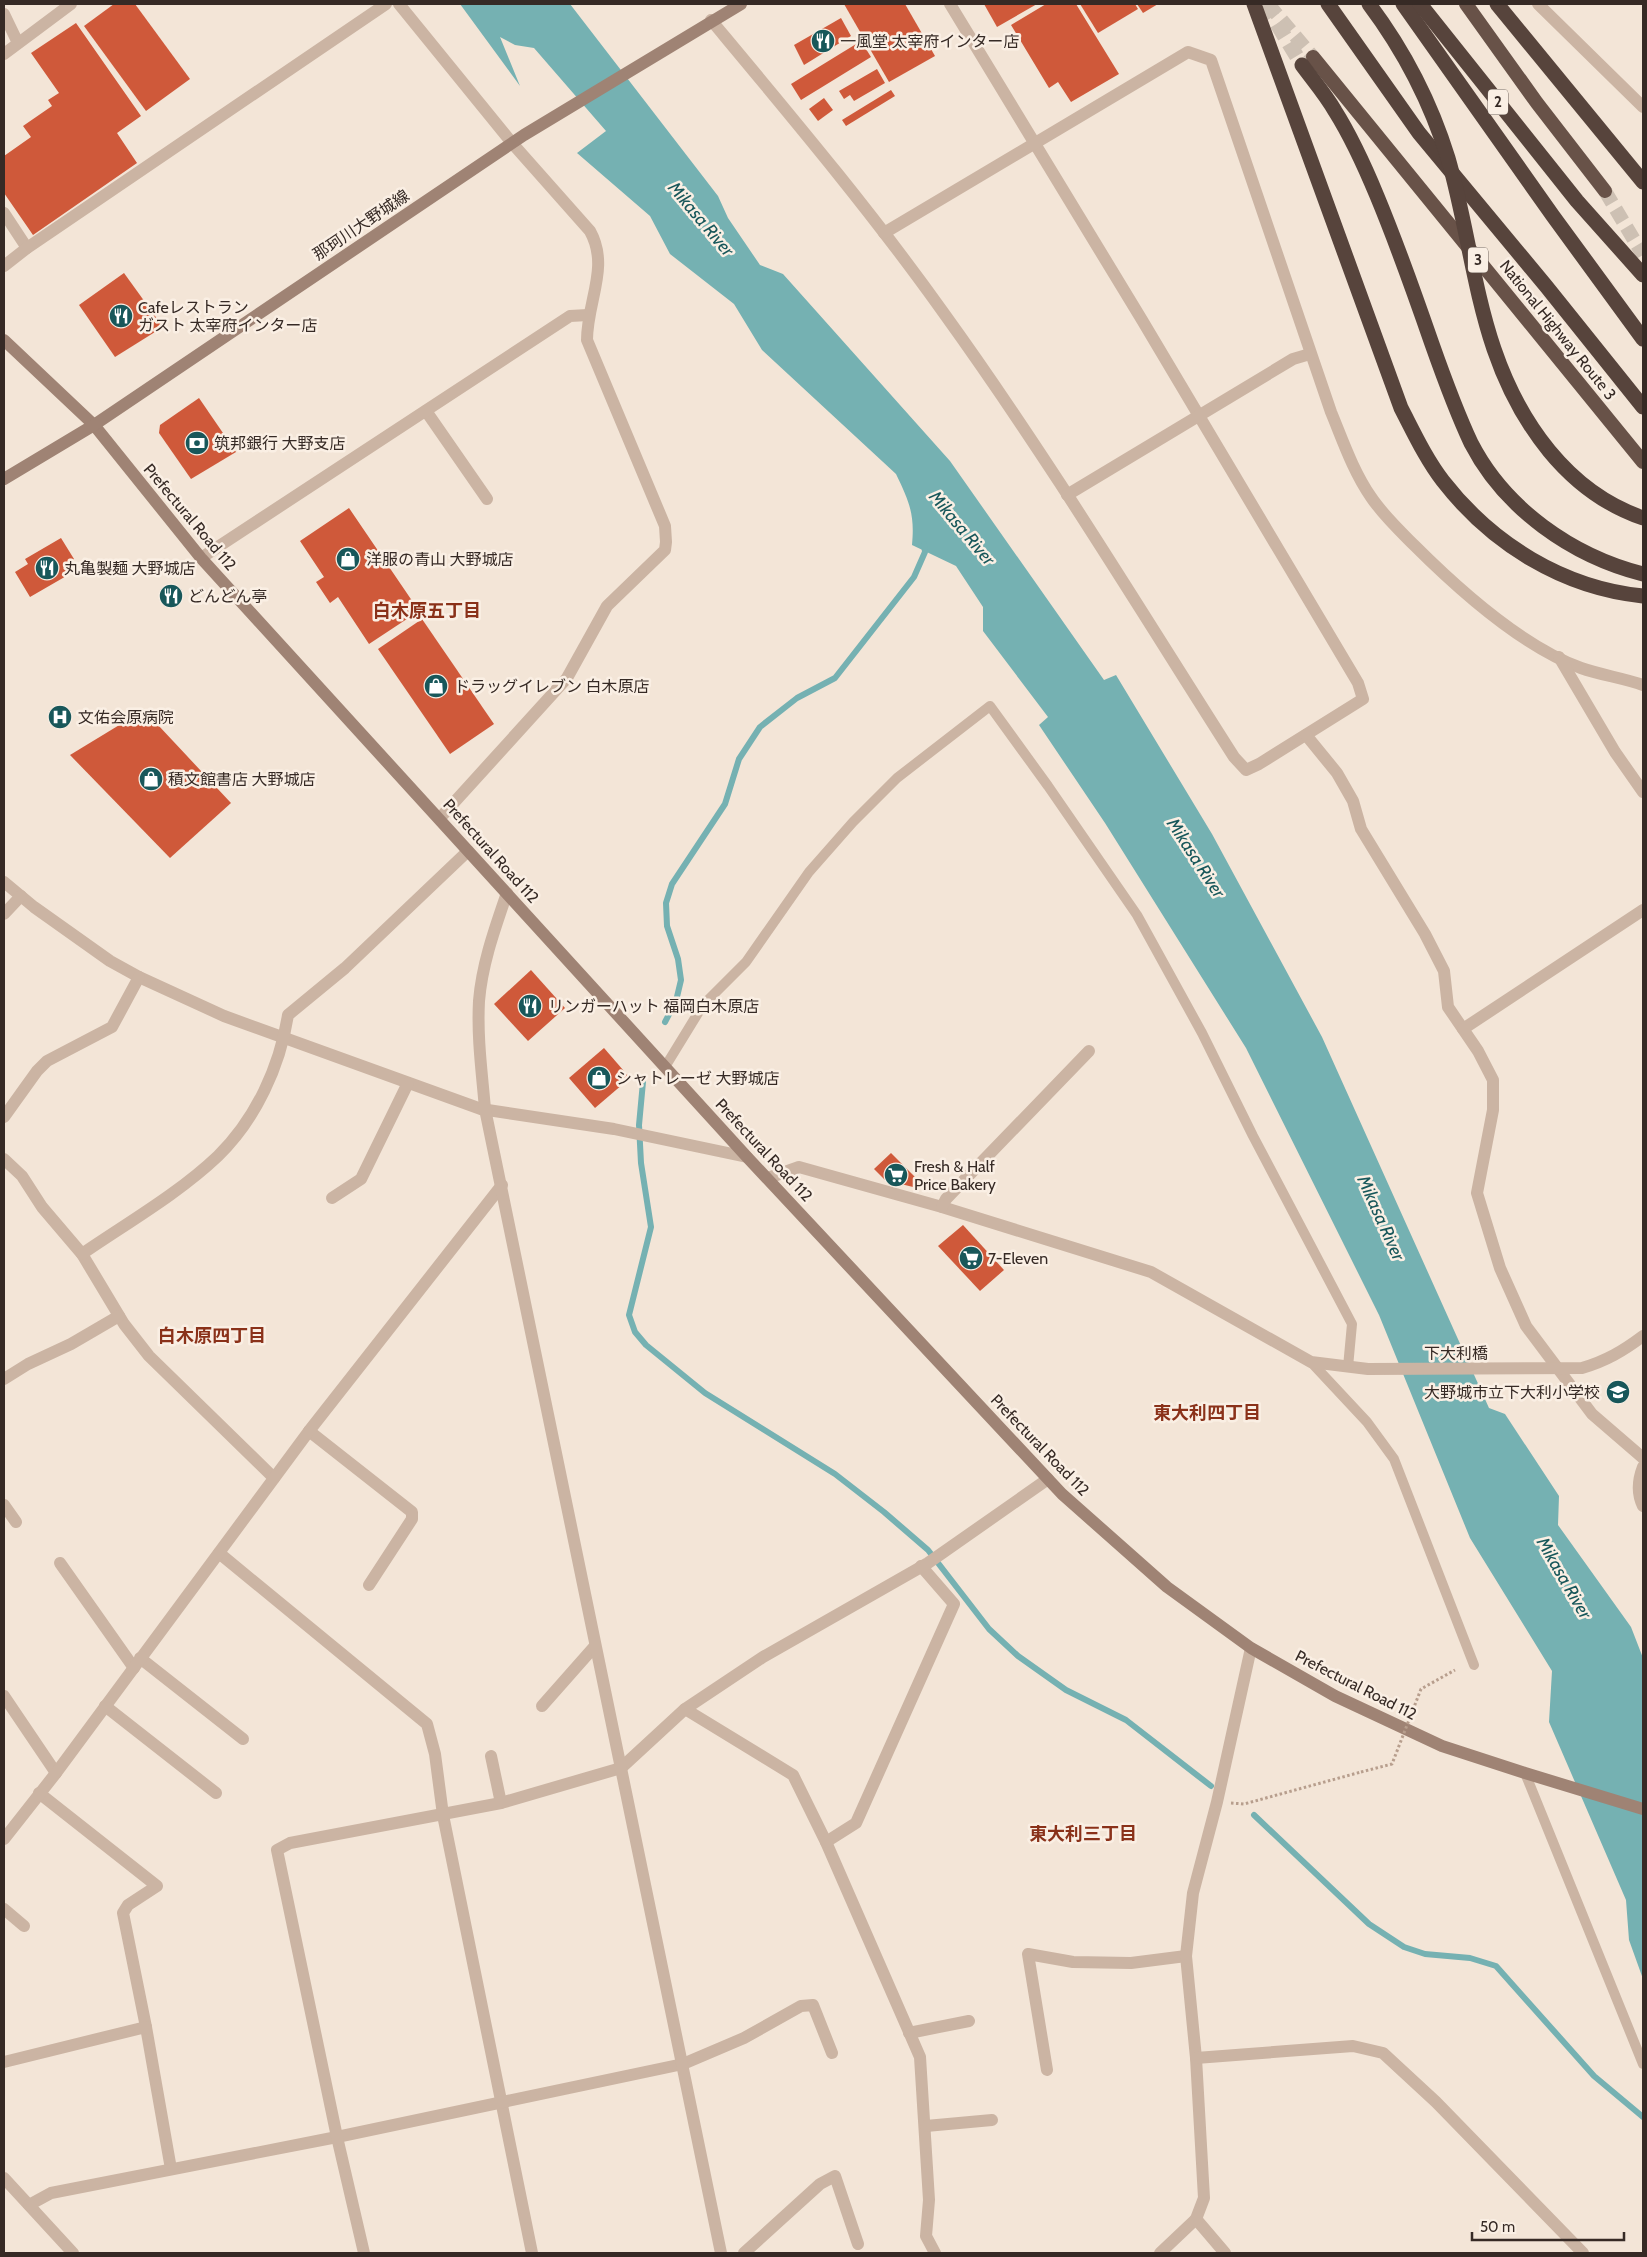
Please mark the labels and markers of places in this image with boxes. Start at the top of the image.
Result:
restaurant icon: 一風堂 太宰府インター店 [810,28,836,54]
place label: 一風堂 太宰府インター店 [840,32,1020,51]
place label: Cafeレストラン ガスト 太宰府インター店 [138,298,318,335]
restaurant icon: Cafeレストラン ガスト 太宰府インター店 [108,303,134,329]
bank icon: 筑邦銀行 大野支店 [184,430,210,456]
place label: 筑邦銀行 大野支店 [214,434,346,453]
shop icon: 洋服の青山 大野城店 [335,546,361,572]
place label: 洋服の青山 大野城店 [366,550,514,569]
restaurant icon: 丸亀製麺 大野城店 [34,555,60,581]
place label: 丸亀製麺 大野城店 [64,559,196,578]
restaurant icon: どんどん亭 [158,583,184,609]
place label: どんどん亭 [188,587,268,606]
shop icon: ドラッグイレブン 白木原店 [423,673,449,699]
place label: ドラッグイレブン 白木原店 [454,677,650,696]
hospital icon: 文佑会原病院 [47,704,73,730]
place label: 文佑会原病院 [78,708,174,727]
shop icon: 積文館書店 大野城店 [138,766,164,792]
place label: 積文館書店 大野城店 [168,770,316,789]
restaurant icon: リンガーハット 福岡白木原店 [517,993,543,1019]
place label: リンガーハット 福岡白木原店 [548,997,759,1016]
shop icon: シャトレーゼ 大野城店 [586,1065,612,1091]
place label: シャトレーゼ 大野城店 [616,1069,780,1088]
place label: Fresh & Half Price Bakery [914,1157,996,1194]
supermarket icon: Fresh & Half Price Bakery [883,1162,909,1188]
supermarket icon: 7-Eleven [958,1245,984,1271]
place label: 7-Eleven [988,1249,1048,1268]
school or university icon: 大野城市立下大利小学校 [1605,1379,1631,1405]
place label: 大野城市立下大利小学校 [1424,1383,1600,1402]

